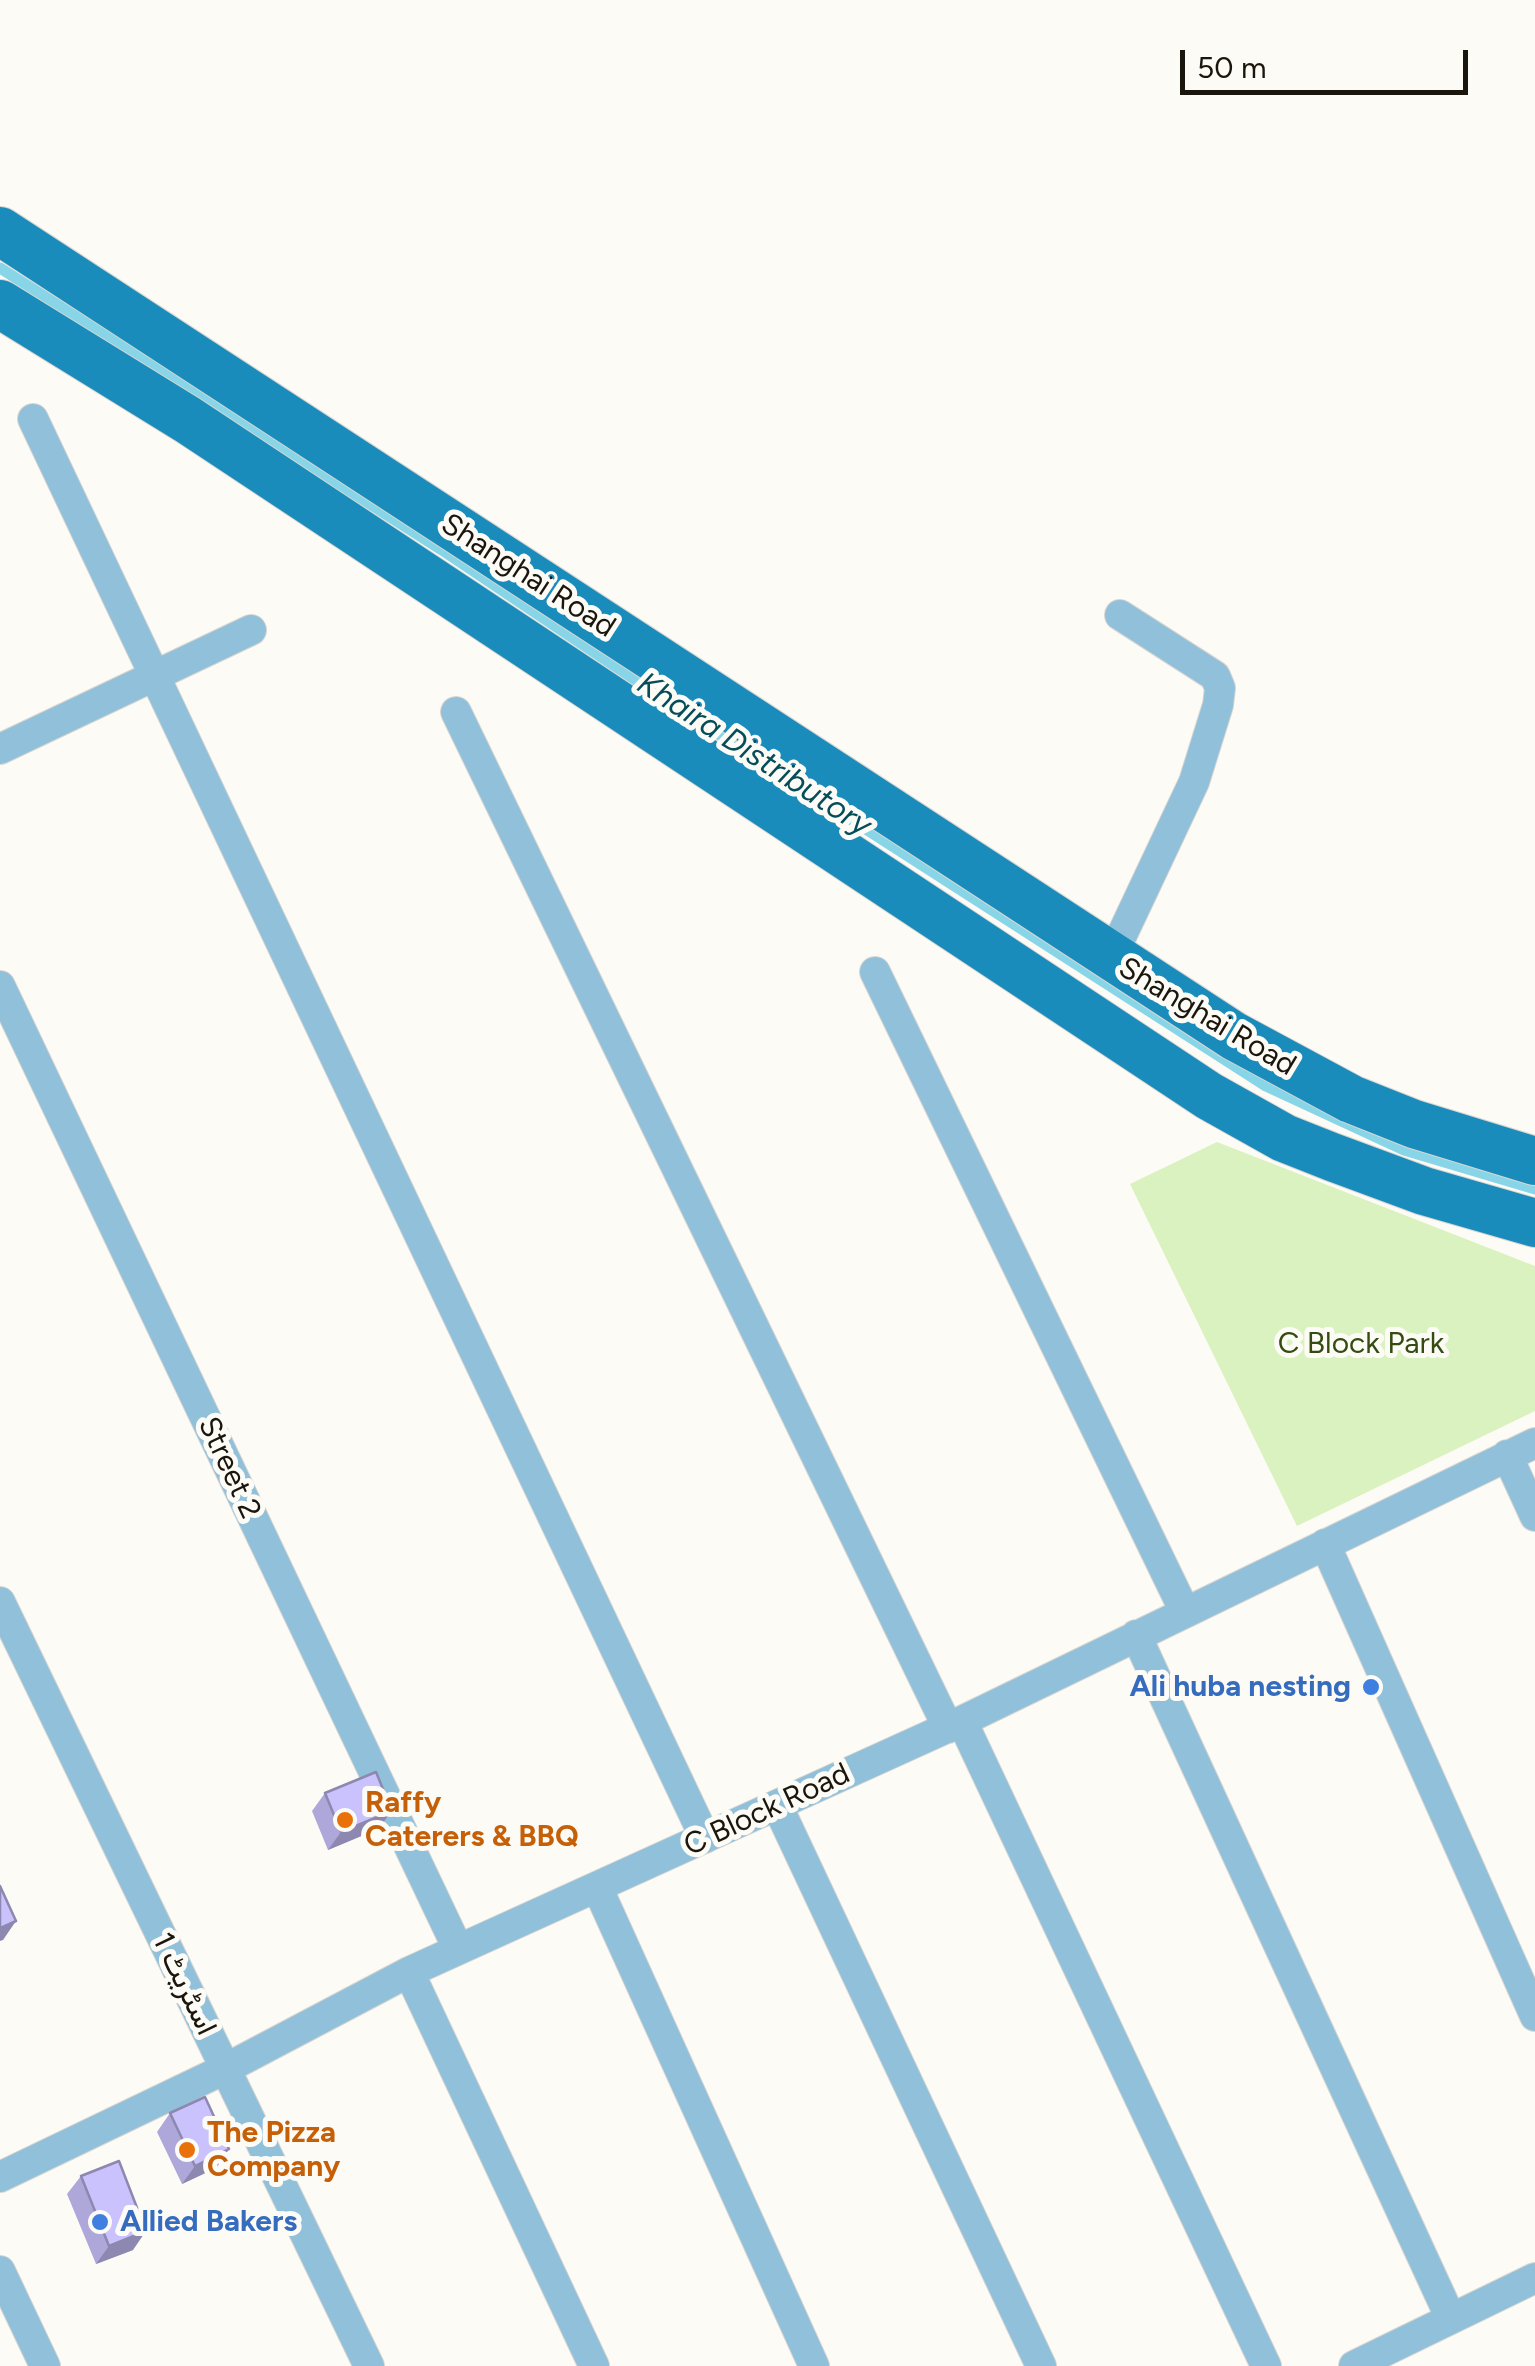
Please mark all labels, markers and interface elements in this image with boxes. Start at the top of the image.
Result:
scale bar [1185,30,1472,92]
text: 50 m [1197,49,1266,86]
street label: Shanghai Road [434,506,622,646]
water label: Khaira Distributory [630,665,878,845]
street label: Shanghai Road [1112,950,1302,1084]
park label: C Block Park [1278,1326,1444,1362]
street label: Street 2 [190,1411,268,1525]
place label: Ali huba nesting [1129,1669,1351,1705]
marker: Ali huba nesting [1360,1676,1382,1698]
street label: C Block Road [678,1756,856,1864]
place label: Raffy Caterers & BBQ [365,1785,579,1856]
marker: Raffy Caterers & BBQ [334,1809,356,1831]
street label: اسٹریٹ 1 [144,1927,224,2041]
place label: The Pizza Company [207,2115,340,2186]
marker: The Pizza Company [176,2139,198,2161]
place label: Allied Bakers [120,2204,297,2240]
marker: Allied Bakers [89,2211,111,2233]

